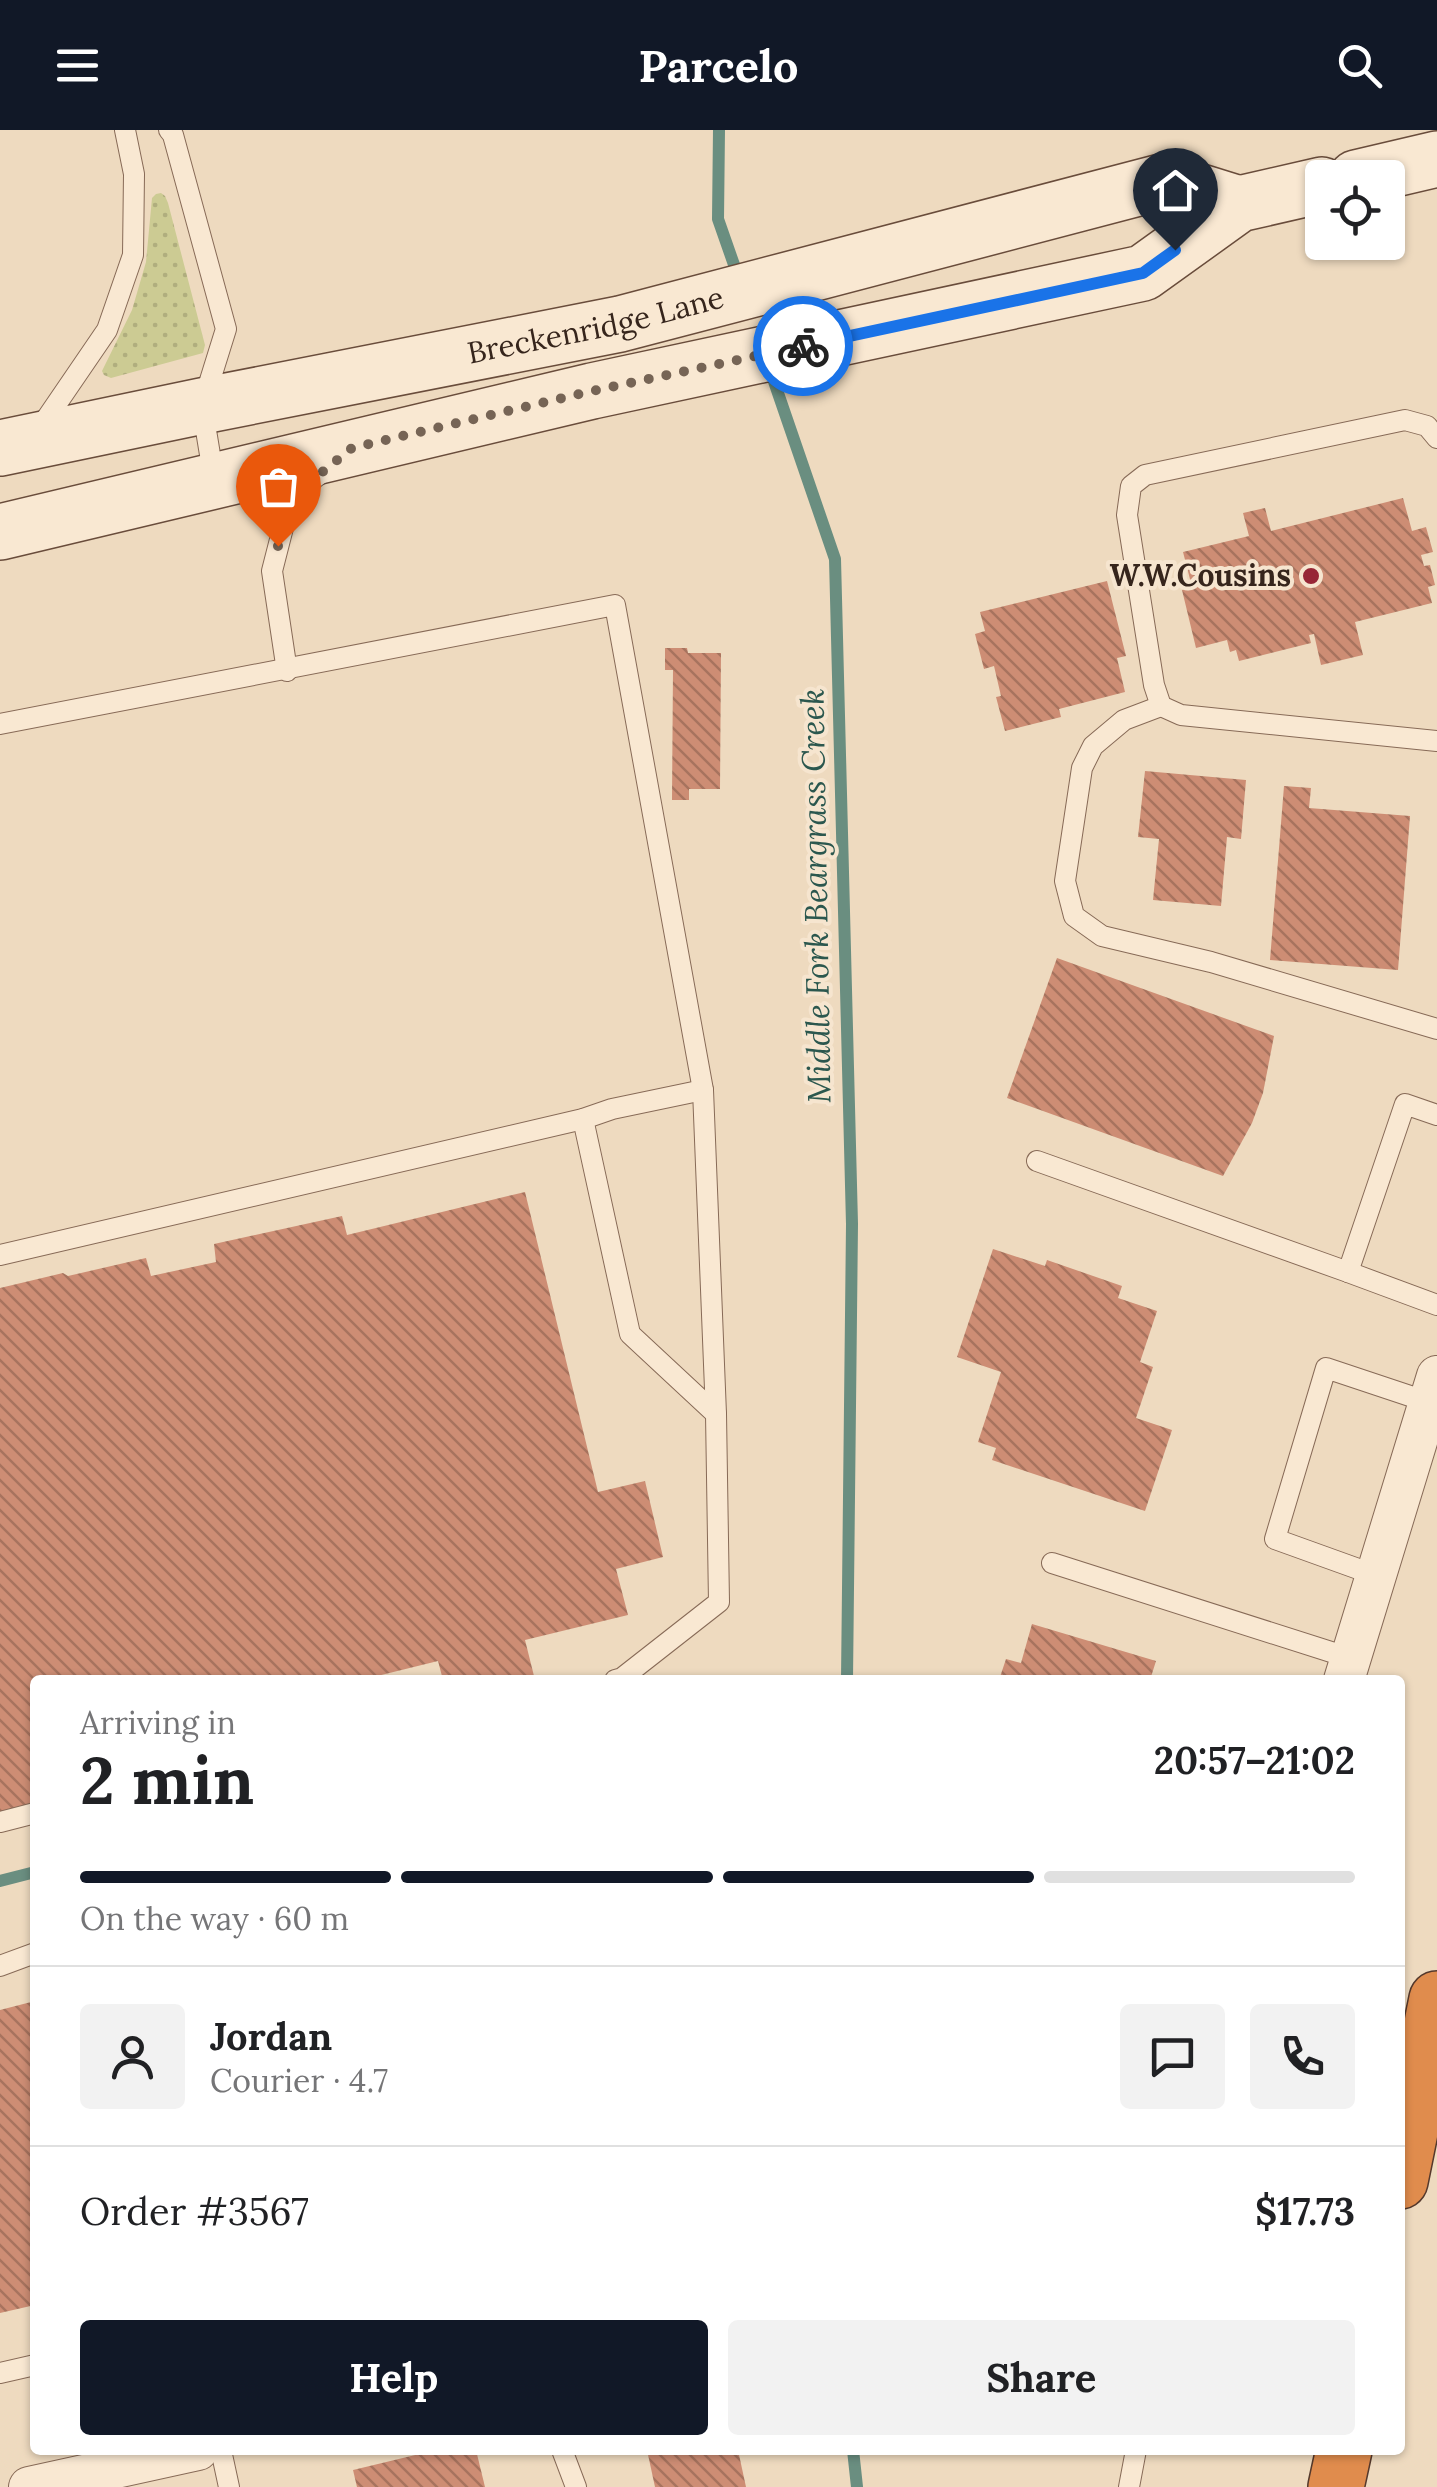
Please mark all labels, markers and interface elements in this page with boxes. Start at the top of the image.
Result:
text: Parcelo [638,37,799,94]
icon: menu [50,38,105,93]
icon: search [1332,38,1387,93]
pin [1133,148,1218,251]
map controls [1305,160,1405,260]
button: locate [1305,160,1405,260]
icon: home [1148,163,1203,218]
street label: Breckenridge Lane [464,278,728,372]
courier [753,296,853,396]
icon: bike [776,319,831,374]
pin [236,444,321,547]
icon: bag [251,459,306,514]
place label: W.W.Cousins [1110,556,1291,594]
marker: W.W.Cousins [1300,565,1322,587]
water label: Middle Fork Beargrass Creek [791,688,840,1104]
text: Arriving in [80,1702,236,1743]
text: 20:57–21:02 [1154,1736,1355,1784]
text: 2 min [80,1739,254,1822]
text: On the way · 60 m [80,1898,349,1939]
button: person [80,2004,185,2109]
button: chat [1120,2004,1225,2109]
button: phone [1250,2004,1355,2109]
text: Jordan [210,2012,332,2060]
text: Courier · 4.7 [210,2060,388,2101]
text: Order #3567 [80,2187,309,2235]
text: $17.73 [1255,2187,1355,2235]
button: Help [80,2320,708,2435]
button: Share [728,2320,1355,2435]

